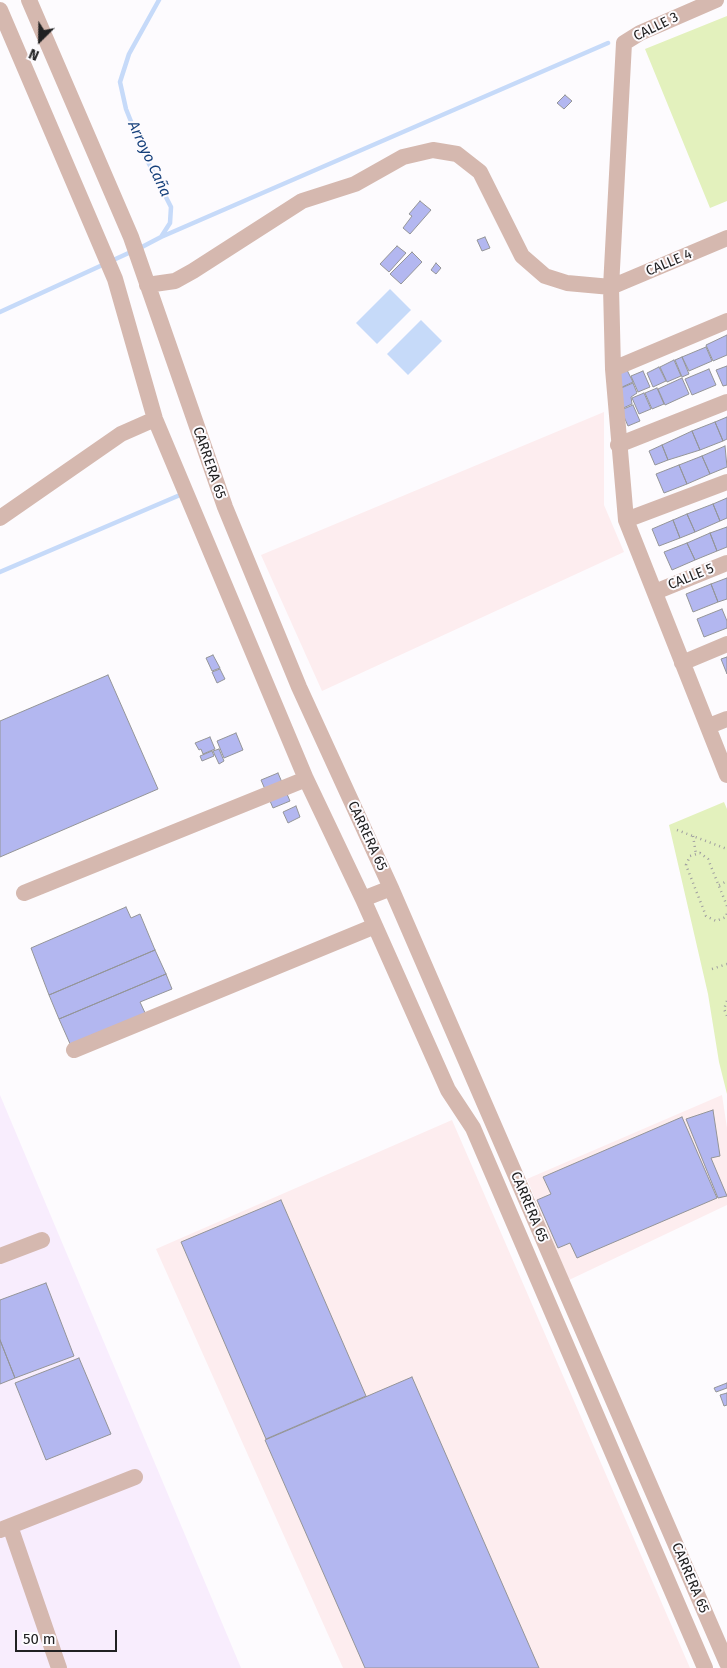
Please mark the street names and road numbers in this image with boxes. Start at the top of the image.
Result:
street label: CALLE 3 [631,9,681,45]
street label: CALLE 4 [643,246,695,280]
street label: CARRERA 65 [189,425,229,501]
street label: CALLE 5 [666,560,716,594]
street label: CARRERA 65 [344,799,390,873]
street label: CARRERA 65 [507,1169,551,1245]
street label: CARRERA 65 [668,1540,712,1616]

